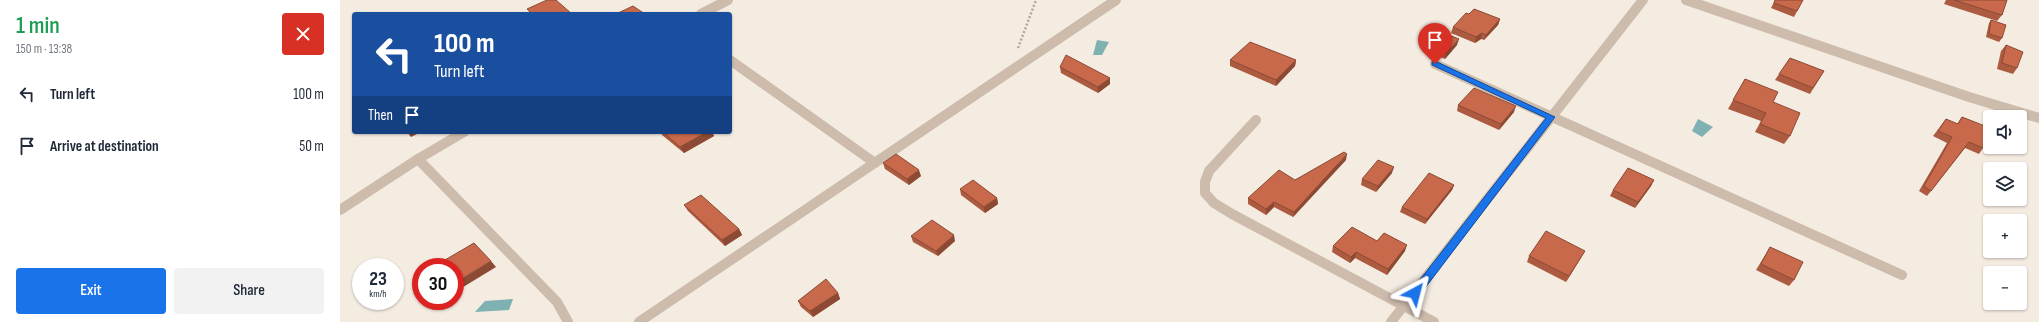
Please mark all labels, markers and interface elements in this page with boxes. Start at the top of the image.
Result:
text: 1 min [16,11,60,40]
button: close [282,13,324,55]
pin [1418,23,1452,64]
text: 100 m [434,27,495,60]
icon: left [368,28,420,80]
icon: arrive [1424,29,1446,51]
text: 150 m · 13:38 [16,41,72,57]
text: Turn left [434,61,485,82]
icon: left [16,83,38,105]
text: Turn left [50,85,95,104]
text: 100 m [293,85,324,104]
icon: arrive [401,104,423,126]
text: Then [368,106,393,125]
map controls [1983,110,2027,310]
button: sound [1983,110,2027,154]
icon: arrive [16,135,38,157]
text: Arrive at destination [50,137,159,156]
text: 50 m [299,137,324,156]
button: layers [1983,162,2027,206]
button: + [1983,214,2027,258]
speed limit sign: 30 [412,258,464,310]
button: − [1983,266,2027,310]
text: 23 [369,267,387,291]
button: Exit [16,268,166,314]
button: Share [174,268,324,314]
position arrow [1394,272,1436,314]
text: km/h [369,288,387,300]

